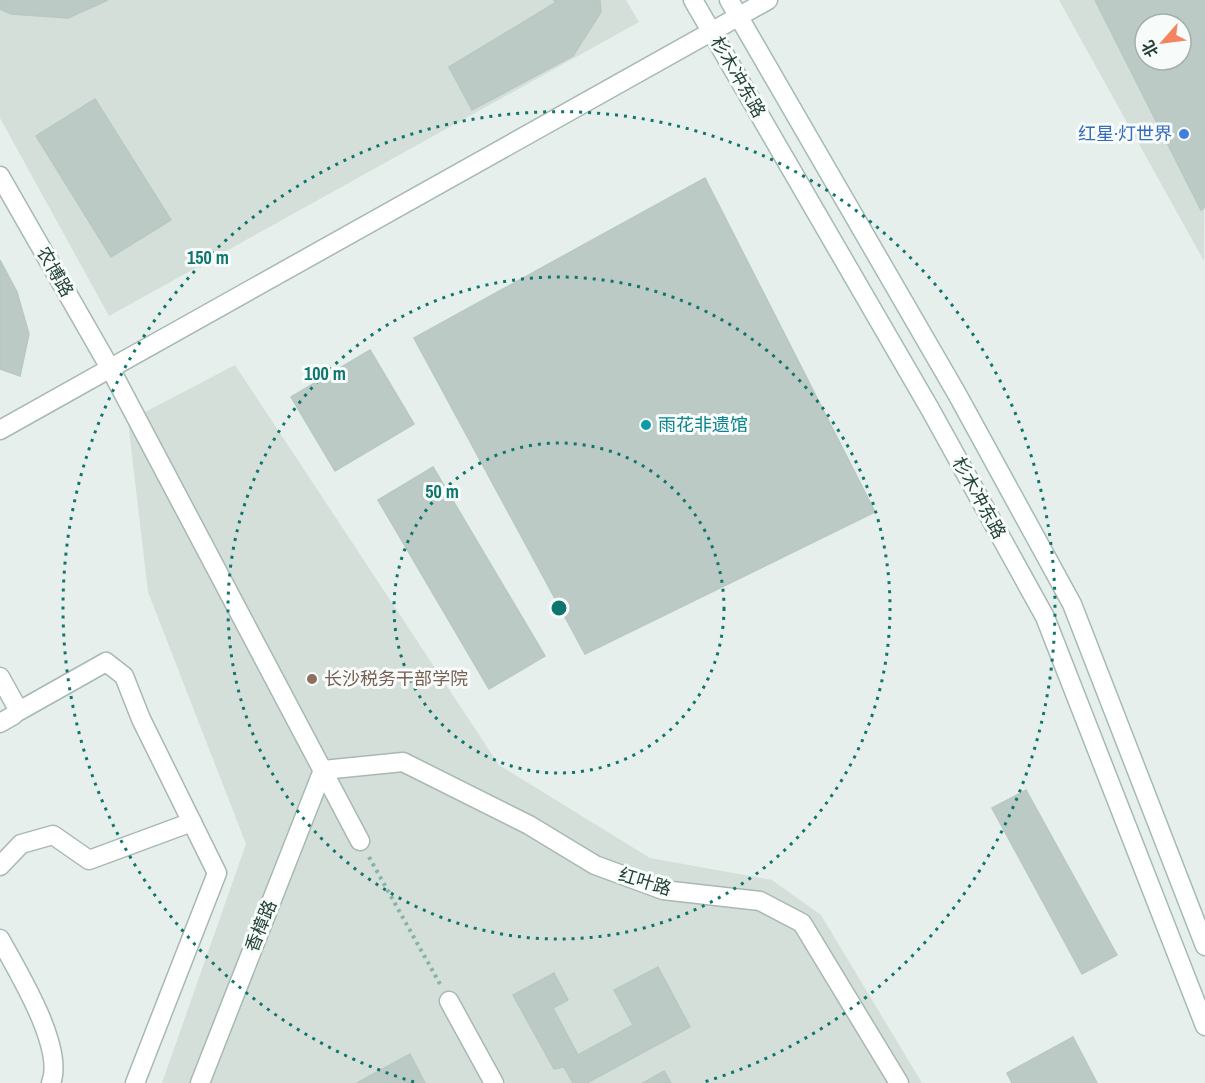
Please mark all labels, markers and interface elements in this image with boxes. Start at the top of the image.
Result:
north arrow [1133,12,1193,72]
street label: 杉木冲东路 [705,32,772,122]
text: 北 [1136,37,1163,61]
place label: 红星·灯世界 [1078,121,1172,146]
marker: 红星·灯世界 [1177,127,1191,141]
street label: 农博路 [31,242,80,301]
text: 150 m [187,245,229,270]
text: 100 m [304,361,346,386]
place label: 雨花非遗馆 [658,412,748,437]
marker: 雨花非遗馆 [639,418,653,432]
street label: 杉木冲东路 [947,452,1012,543]
text: 50 m [425,479,459,504]
centre of rings [549,598,569,618]
place label: 长沙税务干部学院 [324,666,468,691]
marker: 长沙税务干部学院 [305,672,319,686]
street label: 红叶路 [616,862,675,901]
street label: 香樟路 [239,896,282,956]

